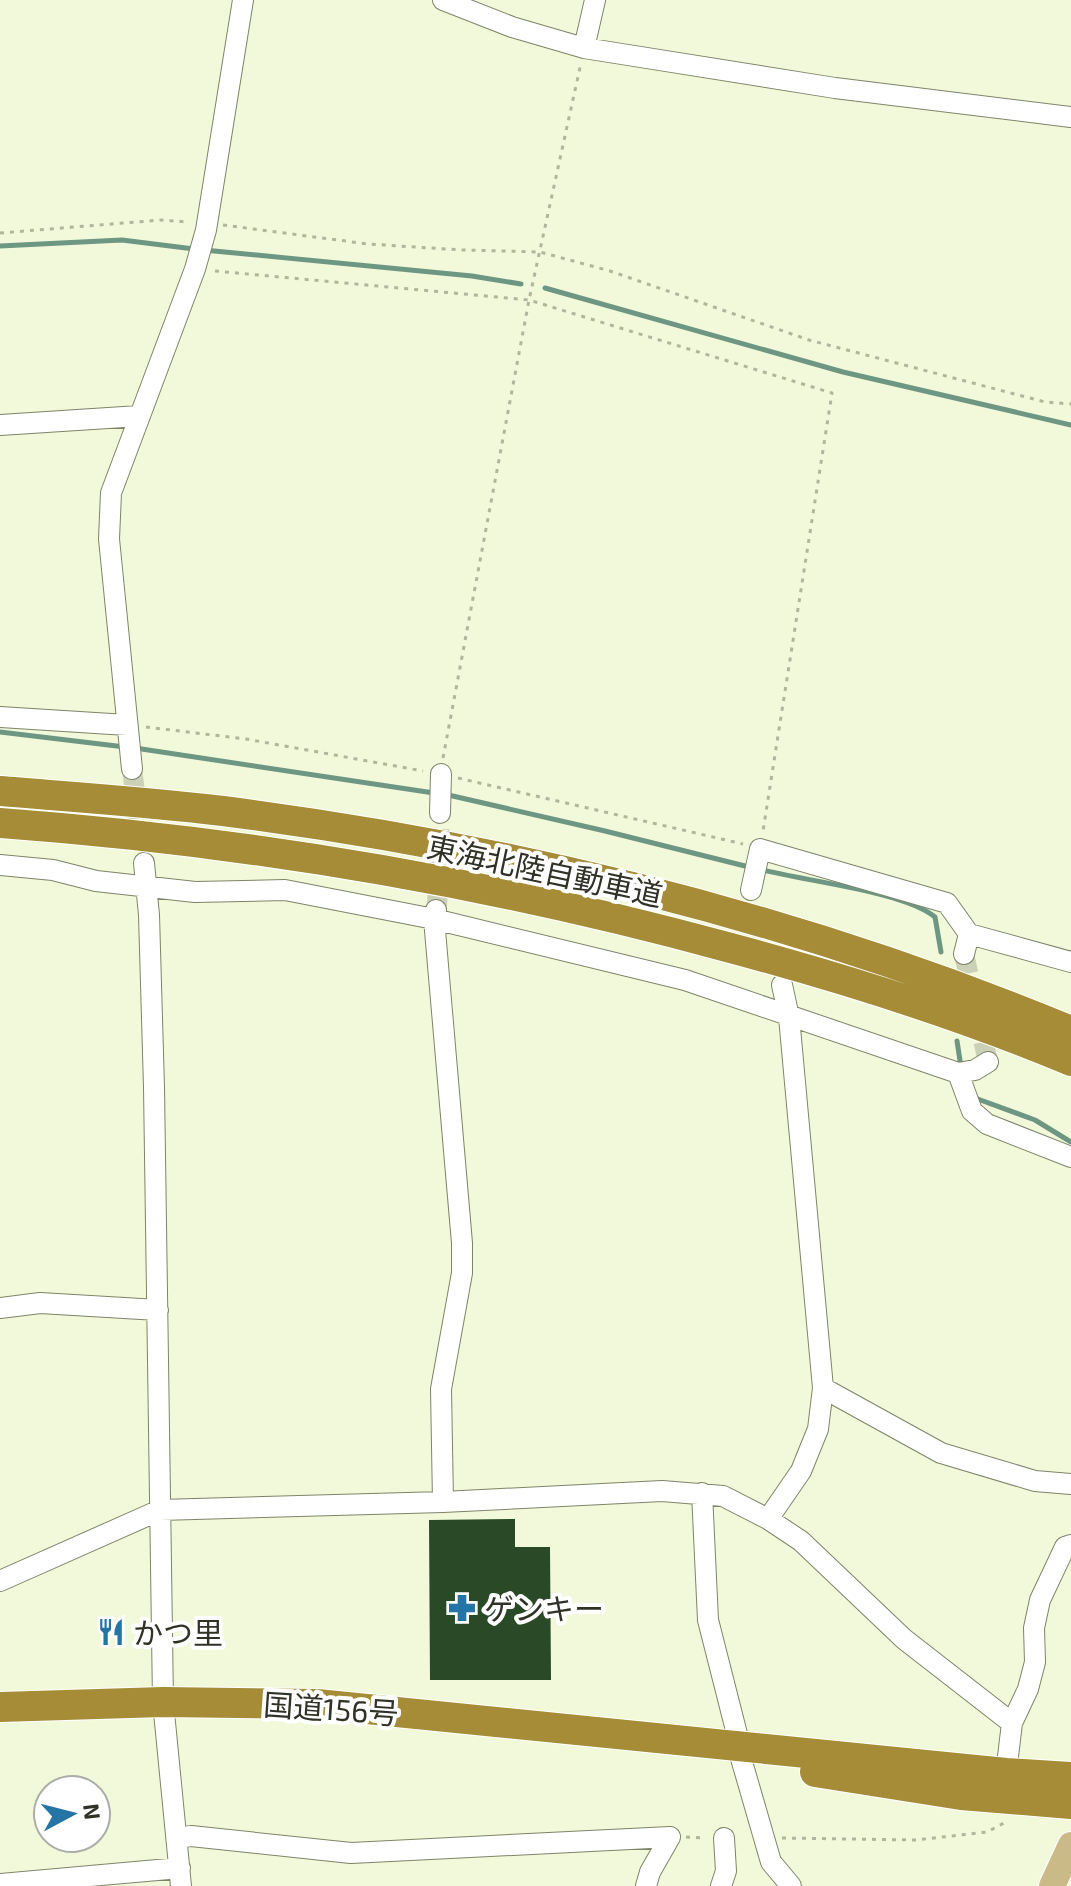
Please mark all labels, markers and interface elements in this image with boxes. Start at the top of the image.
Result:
street label: 東海北陸自動車道 [424,827,666,913]
place label: ゲンキー [484,1590,604,1626]
pharmacy icon: ゲンキー [447,1593,477,1623]
place label: かつ里 [133,1614,223,1650]
restaurant icon: かつ里 [96,1617,126,1647]
street label: 国道156号 [262,1685,400,1731]
north arrow [32,1774,112,1854]
text: N [79,1802,107,1821]

